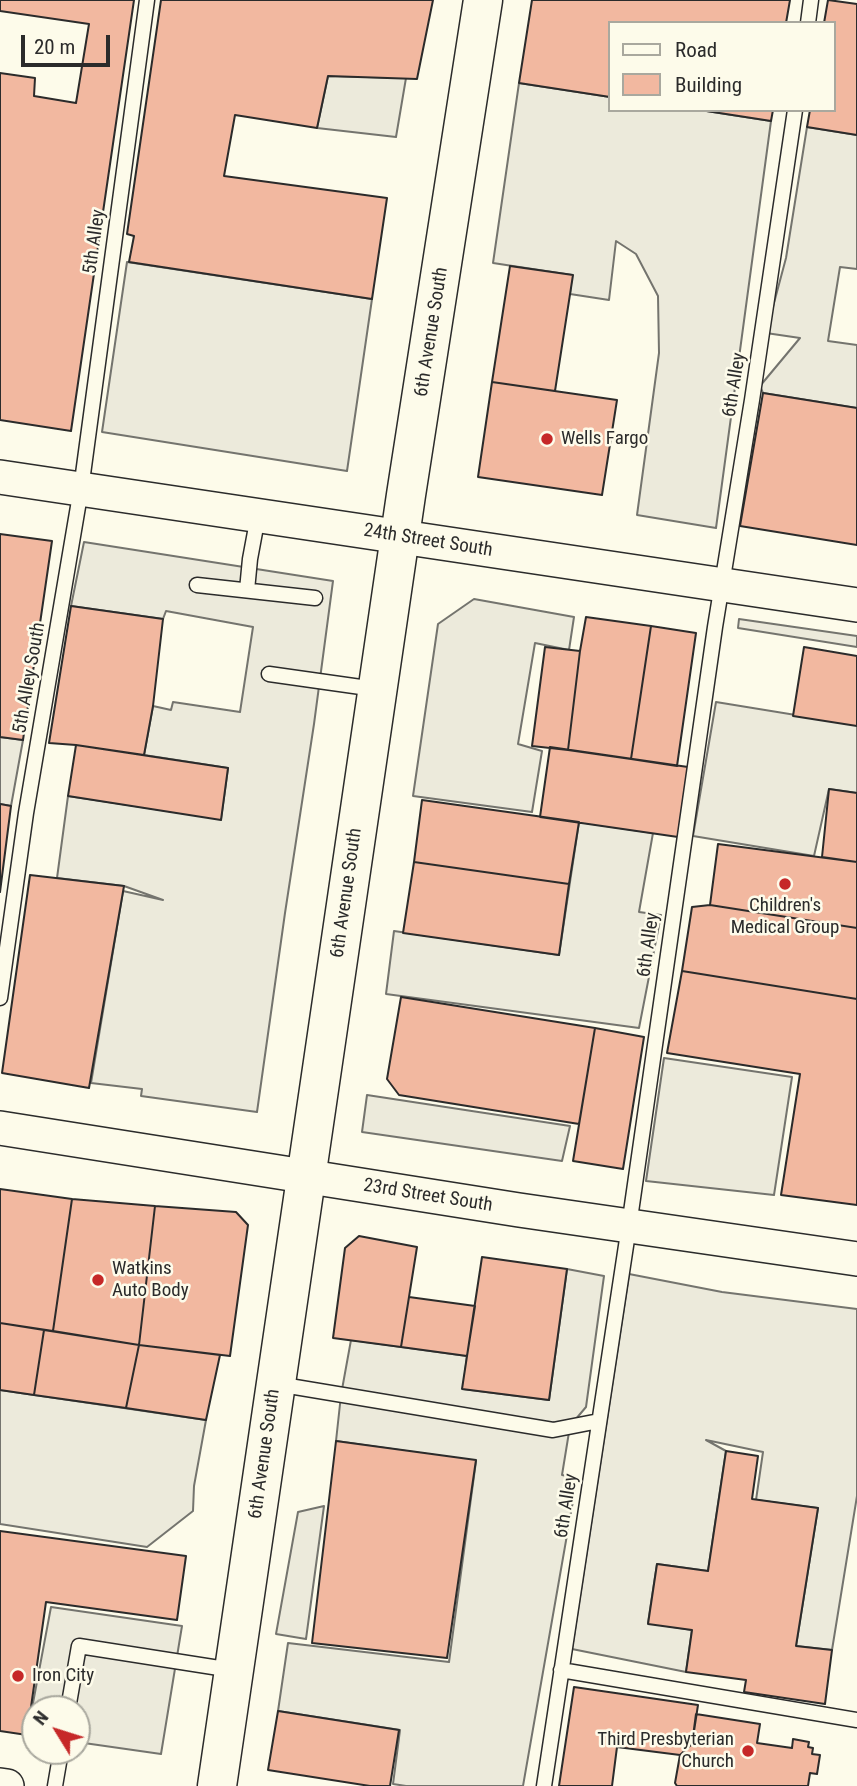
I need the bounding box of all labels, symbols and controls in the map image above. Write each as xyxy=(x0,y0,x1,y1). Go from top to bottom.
scale bar xyxy=(24,21,114,65)
legend xyxy=(608,21,836,112)
text: 20 m xyxy=(34,35,75,59)
text: Road xyxy=(675,38,717,62)
text: Building xyxy=(675,73,742,97)
street label: 5th Alley xyxy=(79,208,111,276)
street label: 6th Avenue South xyxy=(410,266,454,398)
street label: 6th Alley xyxy=(719,351,751,419)
place label: Wells Fargo xyxy=(561,428,648,450)
marker: Wells Fargo xyxy=(539,431,555,447)
street label: 24th Street South xyxy=(362,520,494,562)
street label: 5th Alley South xyxy=(9,621,51,735)
street label: 6th Avenue South xyxy=(327,827,367,959)
marker: Children's Medical Group xyxy=(777,876,793,892)
place label: Children's Medical Group xyxy=(731,895,839,939)
street label: 6th Alley xyxy=(633,911,665,979)
street label: 23rd Street South xyxy=(362,1175,494,1217)
place label: Watkins Auto Body xyxy=(112,1258,189,1302)
marker: Watkins Auto Body xyxy=(90,1272,106,1288)
street label: 6th Avenue South xyxy=(245,1388,285,1520)
street label: 6th Alley xyxy=(551,1472,583,1540)
place label: Iron City xyxy=(32,1665,94,1687)
marker: Iron City xyxy=(10,1668,26,1684)
north arrow xyxy=(21,1695,91,1765)
text: N xyxy=(28,1706,53,1730)
place label: Third Presbyterian Church xyxy=(597,1729,734,1773)
marker: Third Presbyterian Church xyxy=(740,1743,756,1759)

